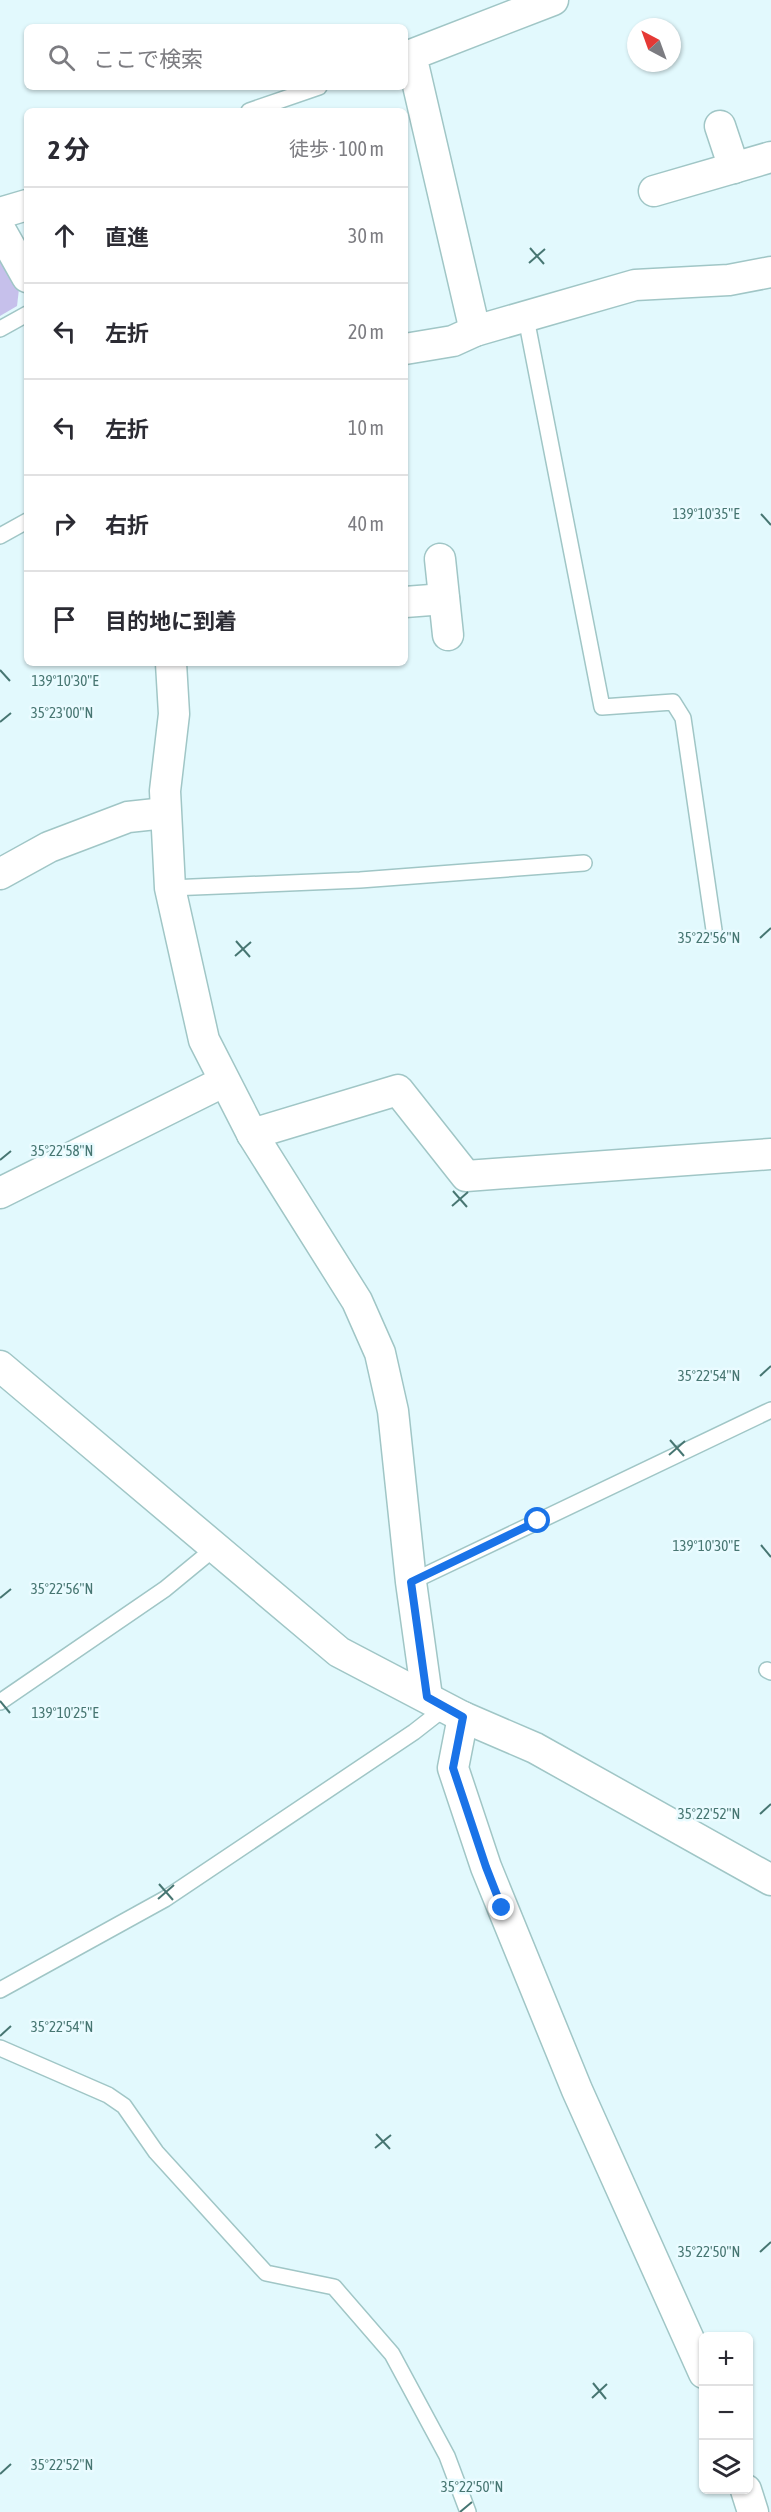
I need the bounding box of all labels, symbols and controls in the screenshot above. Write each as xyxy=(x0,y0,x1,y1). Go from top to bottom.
north arrow xyxy=(627,18,681,72)
search box xyxy=(24,24,408,90)
icon: search xyxy=(45,41,78,74)
text: ここで検索 xyxy=(93,46,203,72)
text: 2 分 xyxy=(48,135,90,165)
text: 徒歩 · 100 m xyxy=(289,137,384,160)
icon: ahead xyxy=(48,219,81,252)
text: 直進 xyxy=(105,224,149,250)
text: 30 m xyxy=(348,224,384,247)
icon: left xyxy=(48,315,81,348)
text: 左折 xyxy=(105,320,149,346)
text: 20 m xyxy=(348,320,384,343)
icon: left xyxy=(48,411,81,444)
text: 左折 xyxy=(105,416,149,442)
text: 10 m xyxy=(348,416,384,439)
text: 139°10'35"E xyxy=(672,505,740,522)
icon: right xyxy=(48,507,81,540)
text: 右折 xyxy=(105,512,149,538)
text: 40 m xyxy=(348,512,384,535)
icon: arrive xyxy=(48,603,81,636)
text: 目的地に到着 xyxy=(105,608,237,634)
text: 139°10'30"E xyxy=(31,672,99,689)
text: 35°23'00"N xyxy=(31,704,93,721)
text: 35°22'56"N xyxy=(678,929,740,946)
text: 35°22'58"N xyxy=(31,1142,93,1159)
text: 35°22'54"N xyxy=(678,1367,740,1384)
route start xyxy=(524,1507,550,1533)
text: 139°10'30"E xyxy=(672,1537,740,1554)
text: 35°22'56"N xyxy=(31,1580,93,1597)
text: 139°10'25"E xyxy=(31,1704,99,1721)
text: 35°22'52"N xyxy=(678,1805,740,1822)
route end xyxy=(488,1894,514,1920)
text: 35°22'54"N xyxy=(31,2018,93,2035)
text: 35°22'50"N xyxy=(678,2243,740,2260)
map controls xyxy=(699,2332,753,2494)
button: + xyxy=(699,2332,753,2386)
button: − xyxy=(699,2386,753,2440)
button: layers xyxy=(699,2440,753,2494)
text: 35°22'52"N xyxy=(31,2456,93,2473)
text: 35°22'50"N xyxy=(441,2478,503,2495)

